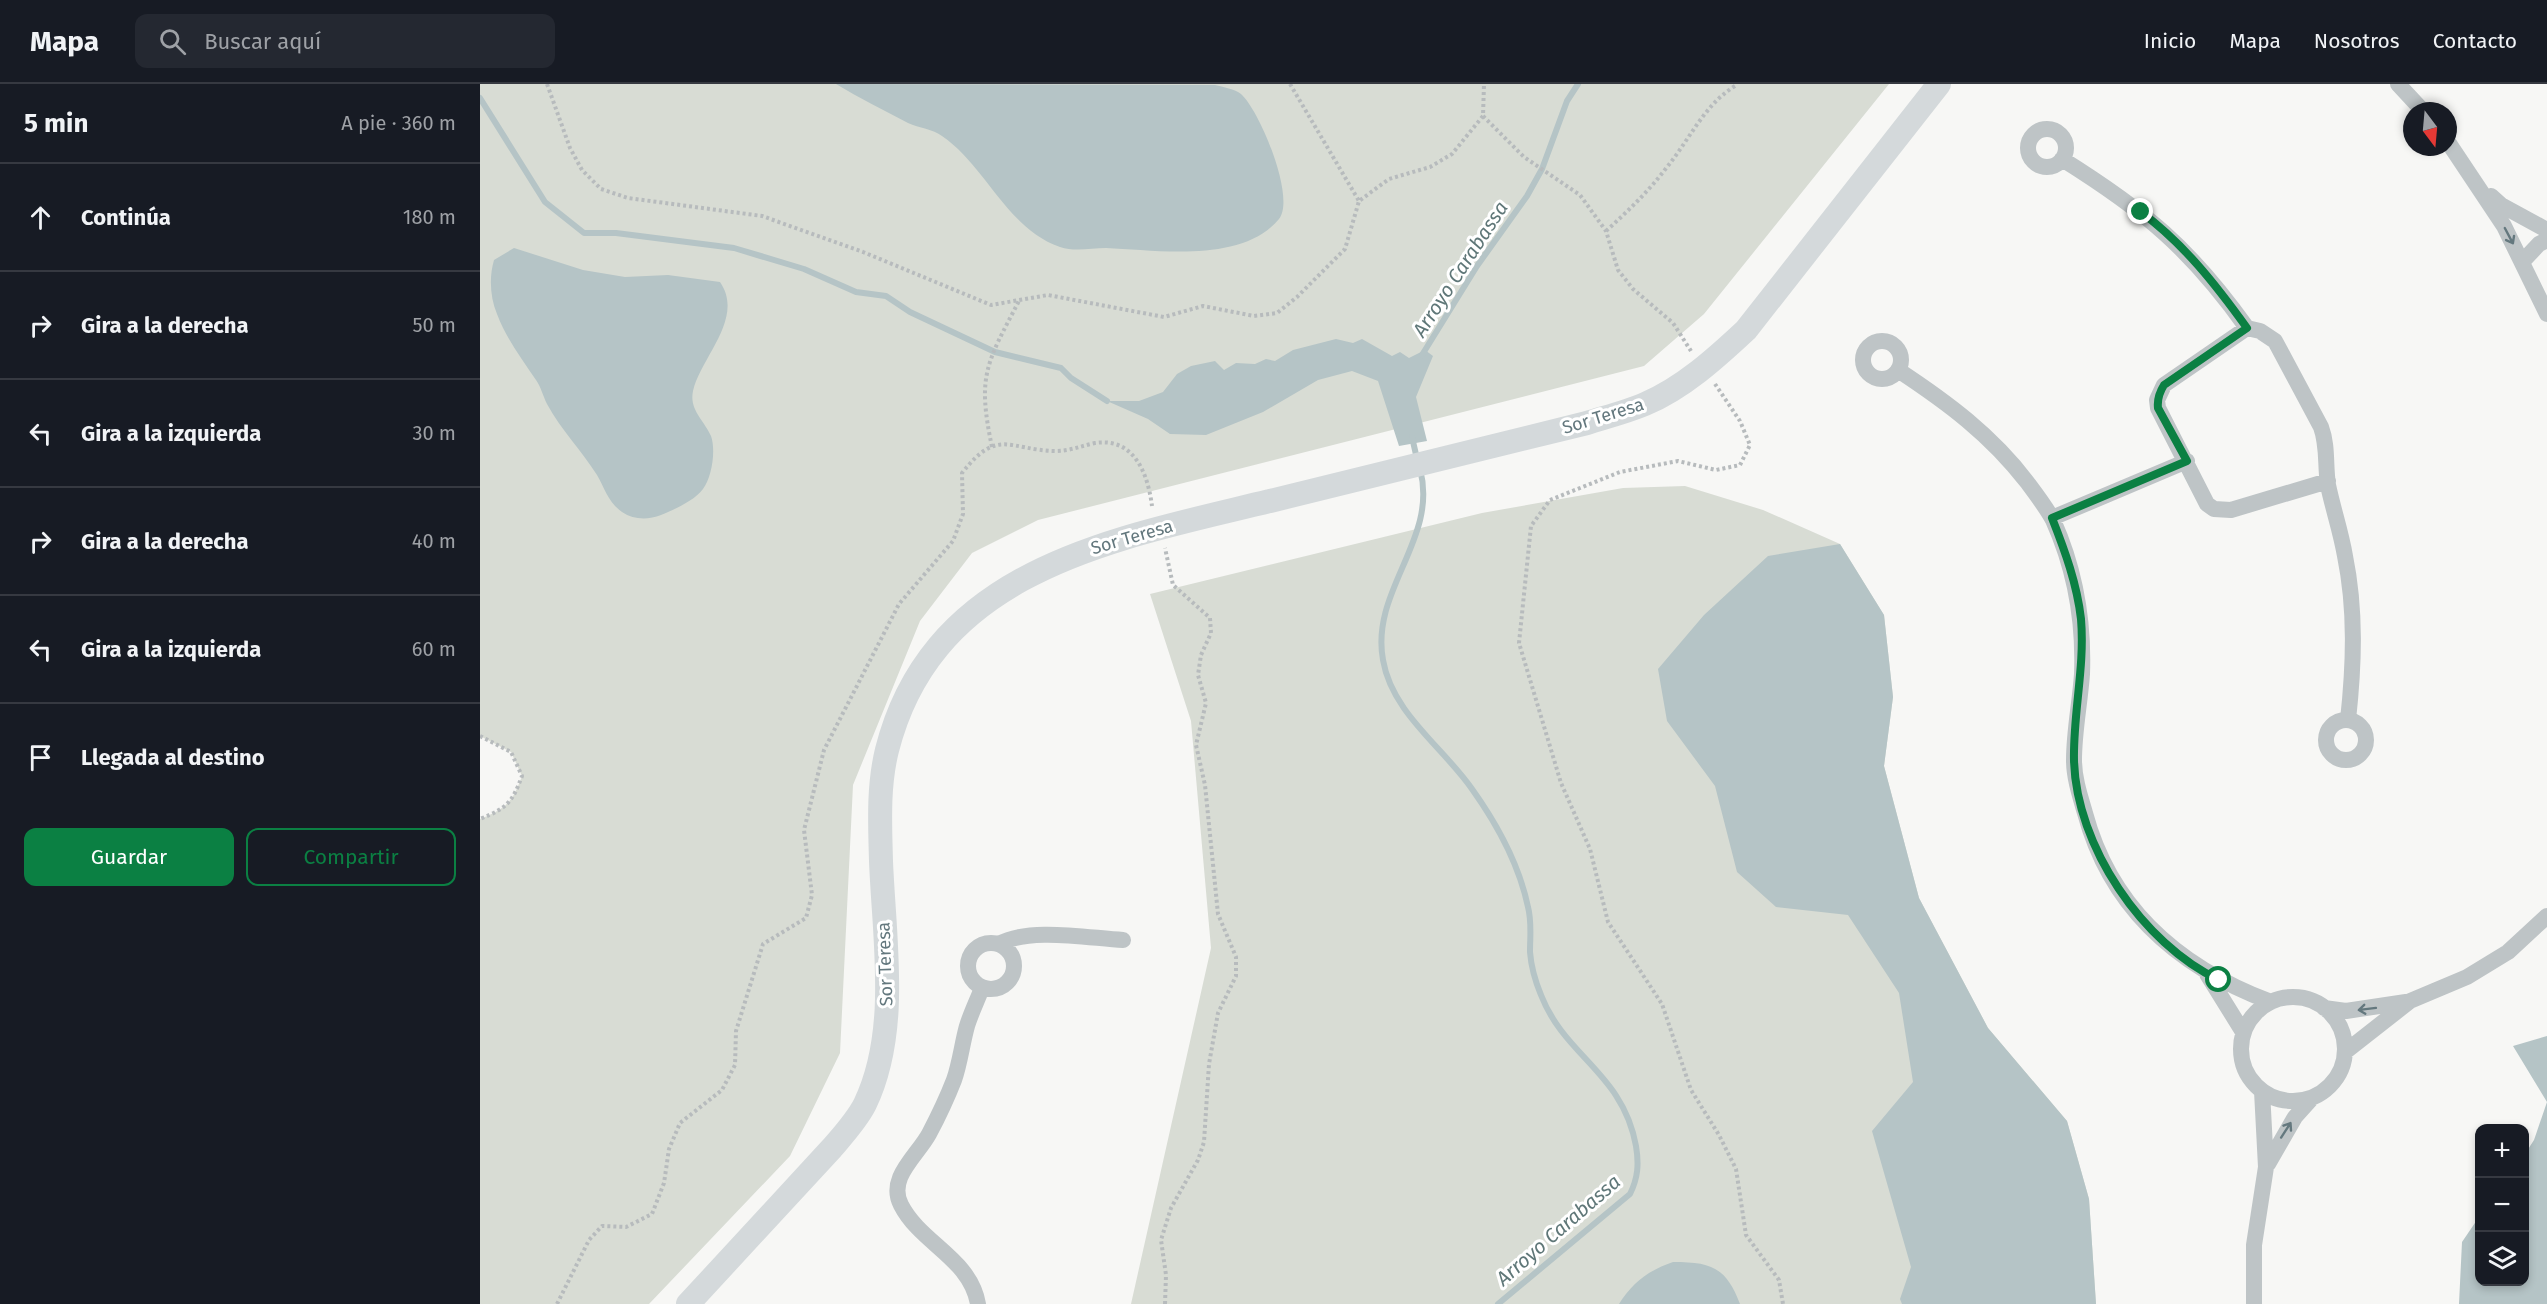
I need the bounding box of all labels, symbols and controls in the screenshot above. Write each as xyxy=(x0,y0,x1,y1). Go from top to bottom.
search box xyxy=(135,14,555,68)
text: Mapa xyxy=(30,25,99,58)
icon: search xyxy=(156,25,189,58)
text: Buscar aquí xyxy=(204,28,321,55)
text: Inicio xyxy=(2144,28,2196,54)
text: Mapa xyxy=(2229,28,2281,54)
text: Nosotros xyxy=(2314,28,2400,54)
text: Contacto xyxy=(2433,28,2517,54)
north arrow xyxy=(2403,102,2457,156)
text: 5 min xyxy=(24,108,88,139)
text: A pie · 360 m xyxy=(341,111,456,135)
water label: Arroyo Carabassa xyxy=(1407,197,1513,342)
route end xyxy=(2127,198,2153,224)
icon: ahead xyxy=(24,201,57,234)
text: Continúa xyxy=(81,204,171,231)
text: 180 m xyxy=(403,205,456,229)
one-way arrow xyxy=(2503,227,2515,244)
icon: right xyxy=(24,309,57,342)
text: Gira a la derecha xyxy=(81,312,249,339)
text: 50 m xyxy=(412,313,456,337)
street label: Sor Teresa xyxy=(1559,393,1647,439)
icon: left xyxy=(24,417,57,450)
text: Gira a la izquierda xyxy=(81,420,261,447)
text: 30 m xyxy=(412,421,456,445)
street label: Sor Teresa xyxy=(1088,515,1176,559)
icon: right xyxy=(24,525,57,558)
text: Gira a la derecha xyxy=(81,528,249,555)
text: 40 m xyxy=(412,529,456,553)
icon: left xyxy=(24,633,57,666)
text: Gira a la izquierda xyxy=(81,636,261,663)
text: 60 m xyxy=(412,637,456,661)
icon: arrive xyxy=(24,741,57,774)
text: Llegada al destino xyxy=(81,744,265,771)
button: Guardar xyxy=(24,828,234,886)
button: Compartir xyxy=(246,828,456,886)
street label: Sor Teresa xyxy=(873,921,897,1007)
route start xyxy=(2205,966,2231,992)
one-way arrow xyxy=(2358,1003,2378,1014)
one-way arrow xyxy=(2280,1122,2292,1139)
map controls xyxy=(2475,1124,2529,1286)
button: + xyxy=(2475,1124,2529,1178)
water label: Arroyo Carabassa xyxy=(1490,1169,1625,1291)
button: − xyxy=(2475,1178,2529,1232)
button: layers xyxy=(2475,1232,2529,1286)

